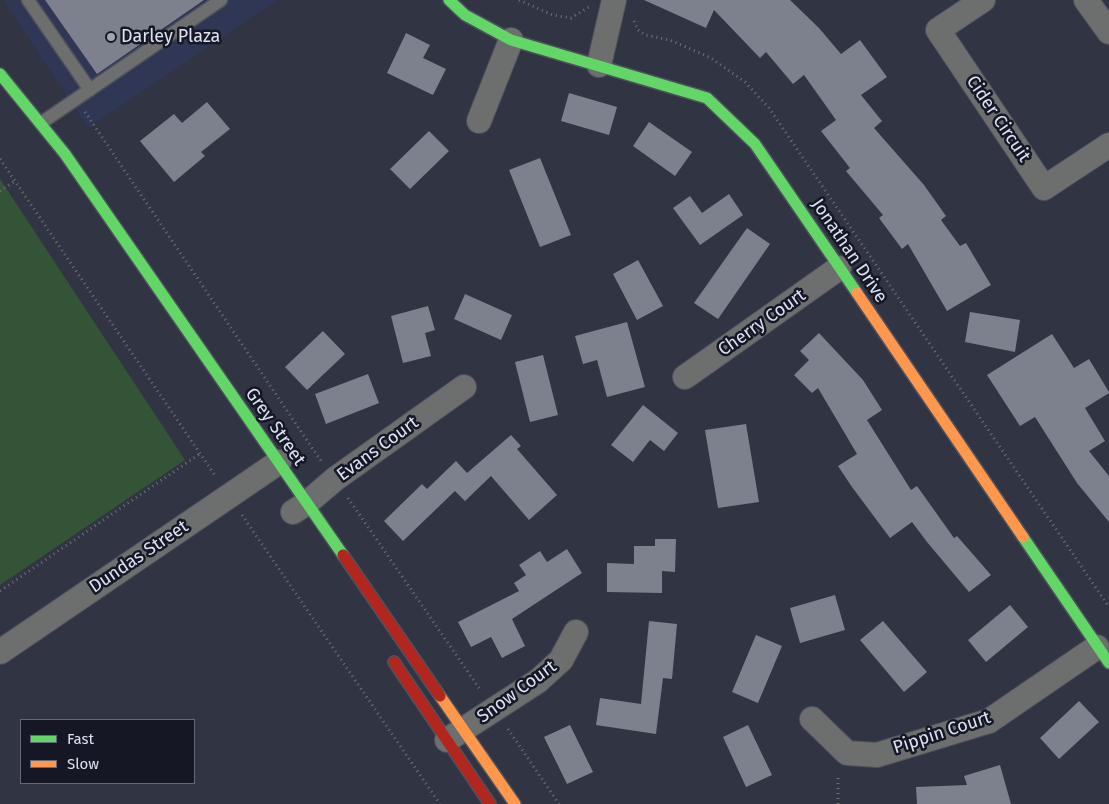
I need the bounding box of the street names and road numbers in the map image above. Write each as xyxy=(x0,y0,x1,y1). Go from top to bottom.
street label: Cider Circuit xyxy=(961,72,1035,166)
street label: Jonathan Drive xyxy=(806,195,892,307)
street label: Cherry Court xyxy=(714,285,810,361)
street label: Grey Street xyxy=(240,384,310,470)
street label: Evans Court xyxy=(333,412,423,486)
street label: Dundas Street xyxy=(85,516,193,598)
street label: Snow Court xyxy=(473,656,561,728)
street label: Pippin Court xyxy=(890,707,994,759)

